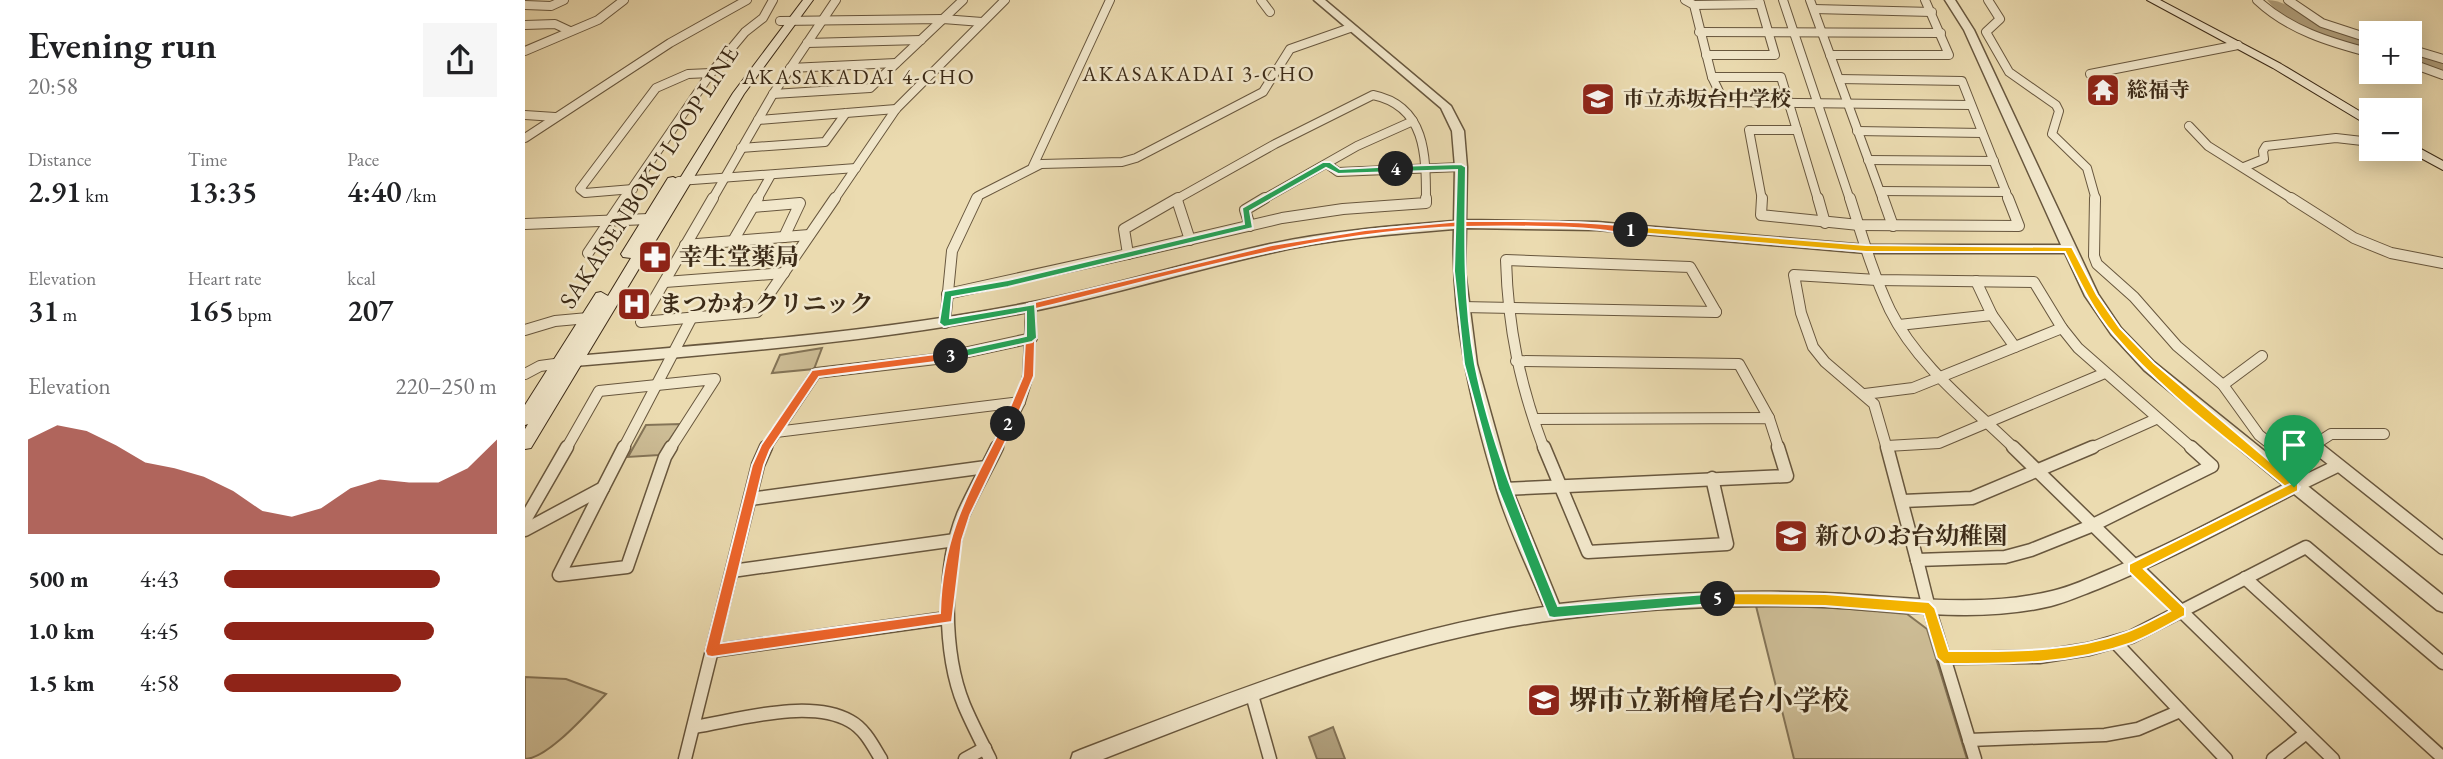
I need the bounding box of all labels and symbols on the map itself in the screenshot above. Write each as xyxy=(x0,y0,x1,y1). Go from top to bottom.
street label: SAKAISENBOKU LOOP LINE xyxy=(552,39,745,314)
district label: AKASAKADAI 3-CHO xyxy=(1081,60,1316,87)
district label: AKASAKADAI 4-CHO xyxy=(741,63,976,90)
temple icon: 総福寺 xyxy=(2084,71,2122,109)
place label: 総福寺 xyxy=(2127,76,2190,103)
school or university icon: 市立赤坂台中学校 xyxy=(1579,80,1617,118)
place label: 市立赤坂台中学校 xyxy=(1623,85,1791,112)
pin: 4 xyxy=(1379,152,1413,186)
pin: 1 xyxy=(1613,212,1649,247)
pharmacy icon: 幸生堂薬局 xyxy=(636,238,674,276)
place label: 幸生堂薬局 xyxy=(679,241,799,272)
hospital icon: まつかわクリニック xyxy=(615,285,653,323)
place label: まつかわクリニック xyxy=(659,288,874,319)
pin: 3 xyxy=(933,338,969,374)
pin: 2 xyxy=(991,406,1025,442)
pin xyxy=(2264,415,2324,487)
school or university icon: 新ひのお台幼稚園 xyxy=(1772,517,1810,555)
place label: 新ひのお台幼稚園 xyxy=(1815,520,2007,551)
pin: 5 xyxy=(1701,582,1735,616)
school or university icon: 堺市立新檜尾台小学校 xyxy=(1525,681,1563,719)
place label: 堺市立新檜尾台小学校 xyxy=(1569,682,1849,718)

